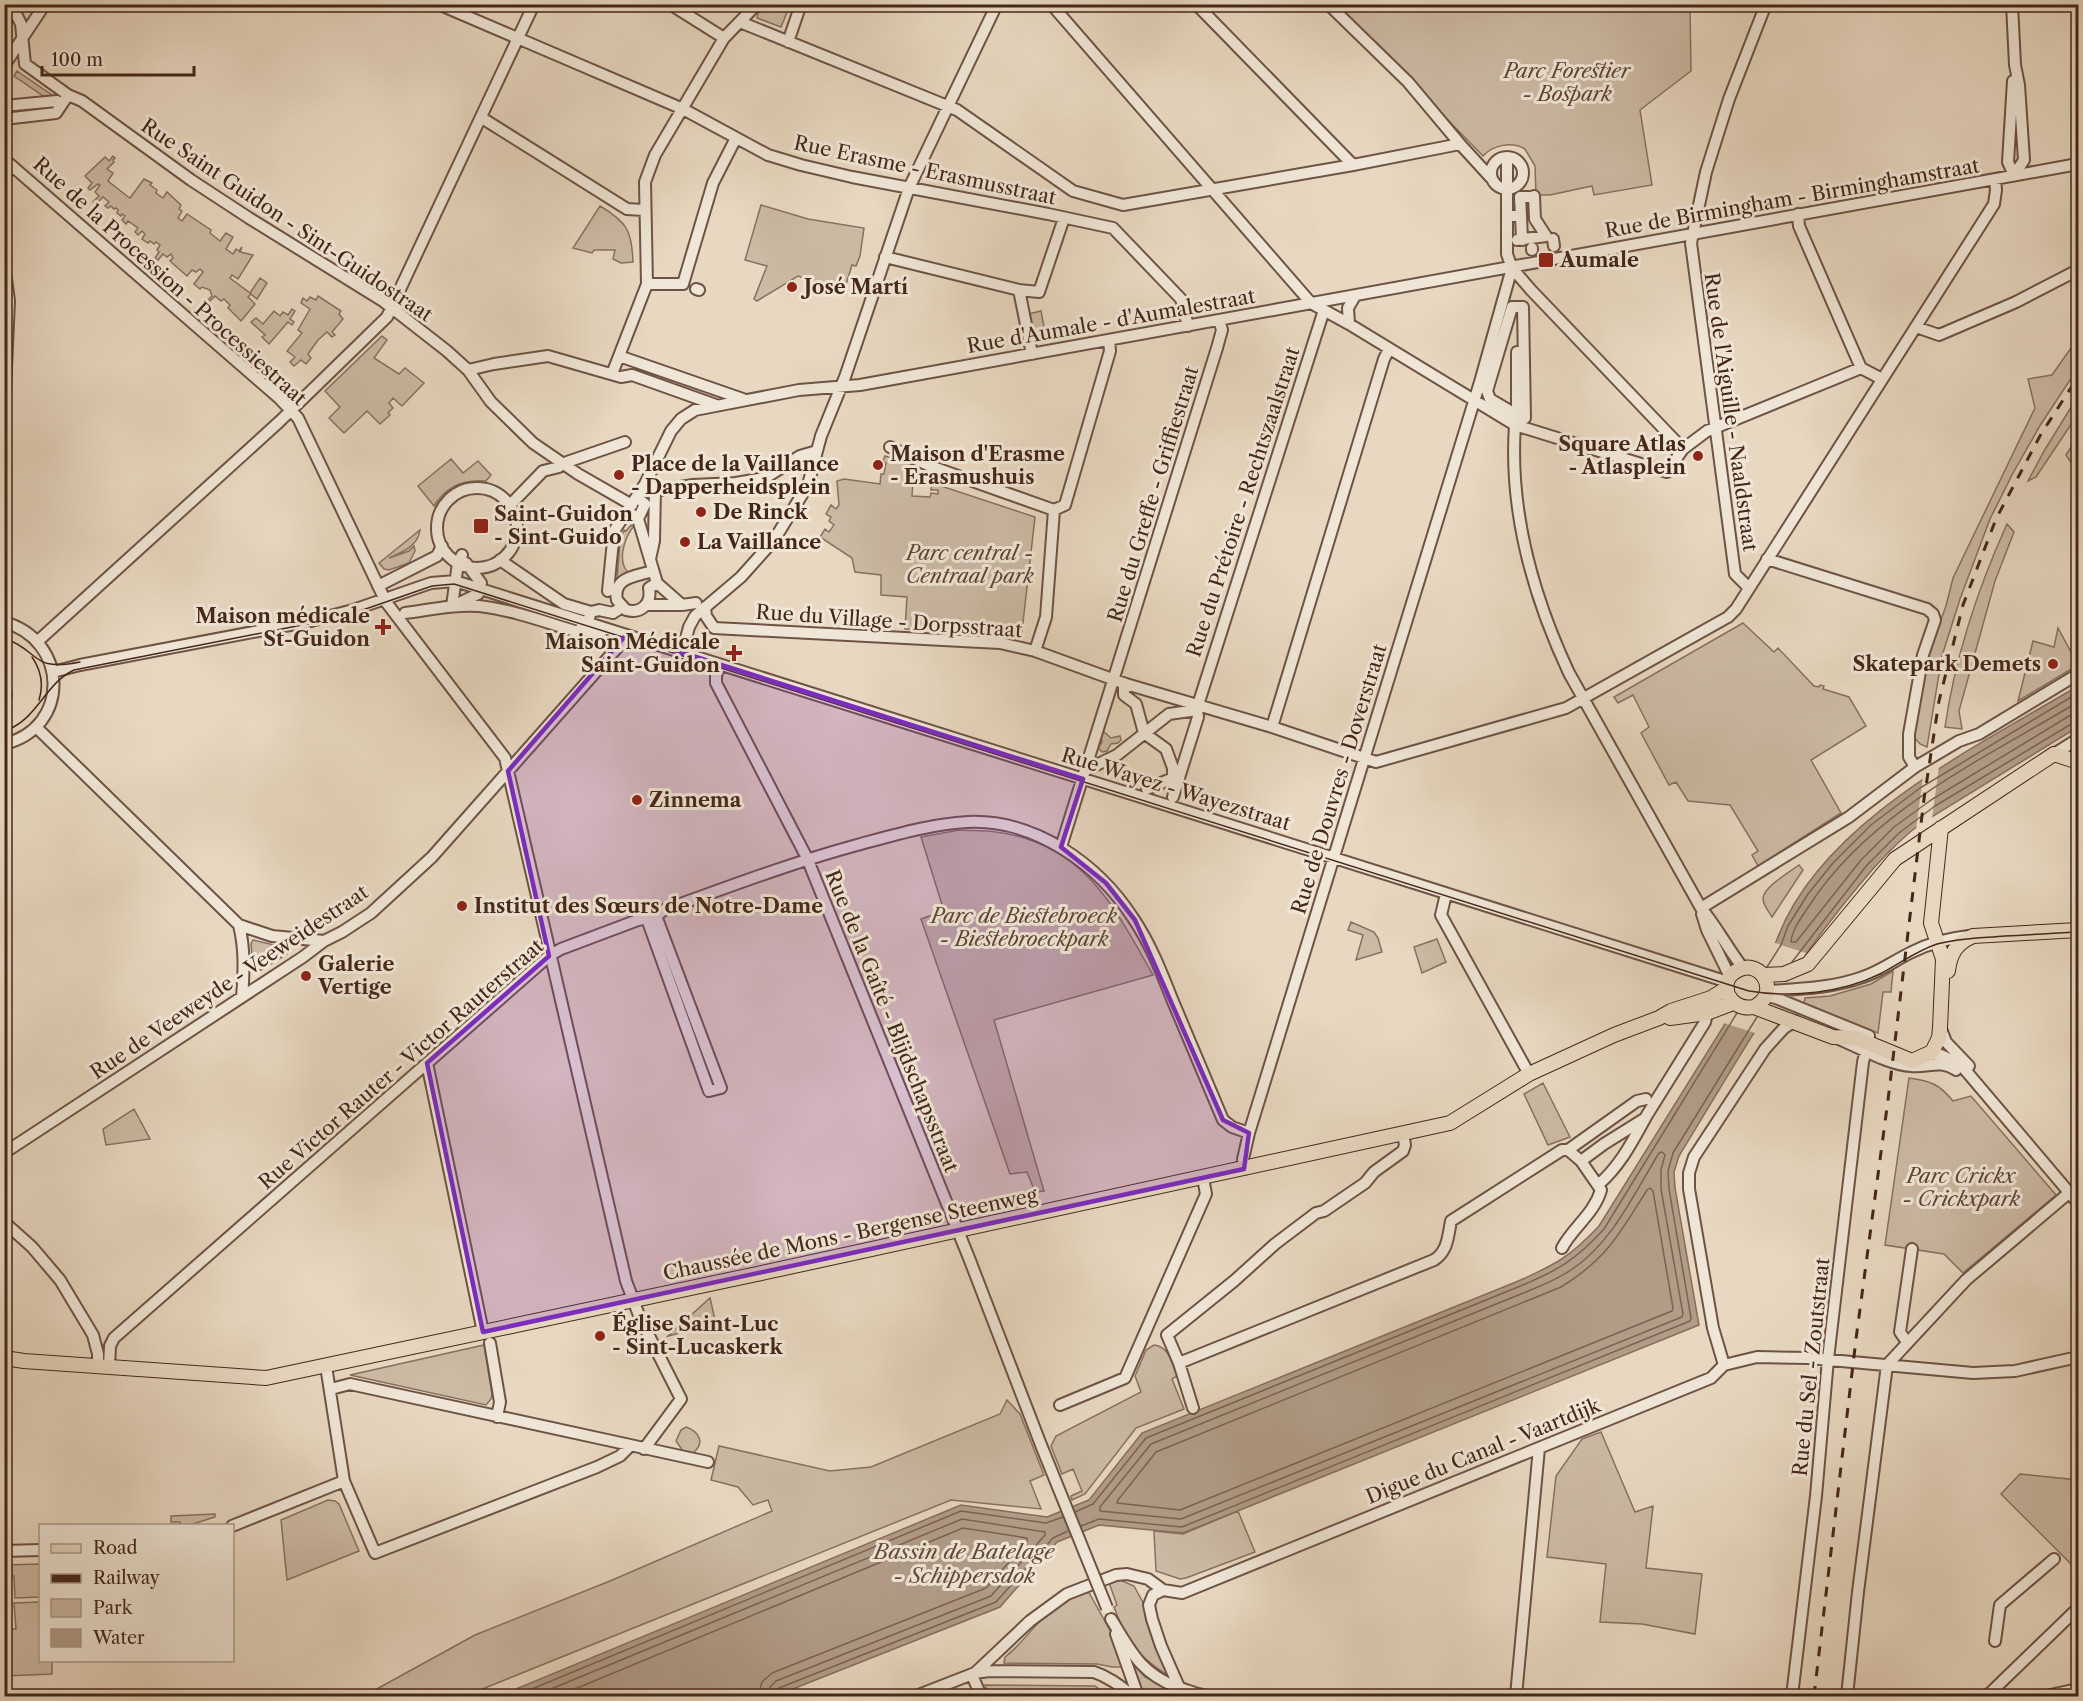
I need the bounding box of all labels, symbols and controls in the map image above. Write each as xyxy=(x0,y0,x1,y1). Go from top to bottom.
scale bar xyxy=(42,39,194,77)
text: 100 m xyxy=(51,49,103,71)
park label: Parc Forestier - Bospark xyxy=(1502,59,1632,106)
street label: Rue Saint Guidon - Sint-Guidostraat xyxy=(137,113,437,327)
street label: Rue Erasme - Erasmusstraat xyxy=(792,130,1058,210)
street label: Rue de la Procession - Processiestraat xyxy=(28,152,312,410)
street label: Rue de Birmingham - Birminghamstraat xyxy=(1603,153,1981,243)
place label: Aumale xyxy=(1559,248,1639,272)
marker: Aumale xyxy=(1537,251,1555,269)
street label: Rue de l'Aiguille - Naaldstraat xyxy=(1700,271,1762,553)
place label: José Martí xyxy=(800,275,908,299)
marker: José Martí xyxy=(785,280,799,294)
street label: Rue d'Aumale - d'Aumalestraat xyxy=(965,284,1257,358)
street label: Rue du Prétoire - Rechtszaalstraat xyxy=(1181,344,1305,660)
street label: Rue du Greffe - Griffiestraat xyxy=(1103,363,1203,625)
place label: Square Atlas - Atlasplein xyxy=(1558,432,1686,479)
place label: Maison d'Erasme - Erasmushuis xyxy=(890,442,1065,489)
marker: Square Atlas - Atlasplein xyxy=(1691,449,1705,463)
place label: Place de la Vaillance - Dapperheidsplein xyxy=(631,452,839,499)
marker: Maison d'Erasme - Erasmushuis xyxy=(871,458,885,472)
marker: Place de la Vaillance - Dapperheidsplein xyxy=(612,468,626,482)
place label: De Rinck xyxy=(713,500,809,524)
place label: Saint-Guidon - Sint-Guido xyxy=(494,502,633,549)
marker: De Rinck xyxy=(694,505,708,519)
marker: Saint-Guidon - Sint-Guido xyxy=(472,517,490,535)
place label: La Vaillance xyxy=(697,530,821,554)
marker: La Vaillance xyxy=(678,535,692,549)
park label: Parc central - Centraal park xyxy=(904,541,1035,588)
street label: Rue du Village - Dorpsstraat xyxy=(755,600,1023,642)
place label: Maison médicale St-Guidon xyxy=(196,604,370,651)
marker: Maison médicale St-Guidon xyxy=(374,618,392,636)
place label: Maison Médicale Saint-Guidon xyxy=(545,630,720,677)
street label: Rue de Douvres - Doverstraat xyxy=(1286,641,1392,917)
marker: Maison Médicale Saint-Guidon xyxy=(725,644,743,662)
place label: Skatepark Demets xyxy=(1853,652,2041,676)
marker: Skatepark Demets xyxy=(2046,657,2060,671)
street label: Rue Wayez - Wayezstraat xyxy=(1058,743,1294,835)
place label: Zinnema xyxy=(649,788,742,812)
marker: Zinnema xyxy=(630,793,644,807)
street label: Rue de la Gaîté - Blijdschapsstraat xyxy=(820,866,964,1176)
street label: Rue de Veeweyde - Veeweidestraat xyxy=(86,880,372,1084)
place label: Institut des Sœurs de Notre-Dame xyxy=(474,894,823,918)
marker: Institut des Sœurs de Notre-Dame xyxy=(455,899,469,913)
park label: Parc de Biestebroeck - Biestebroeckpark xyxy=(929,904,1118,951)
street label: Rue Victor Rauter - Victor Rauterstraat xyxy=(254,934,548,1194)
place label: Galerie Vertige xyxy=(317,952,394,999)
marker: Galerie Vertige xyxy=(299,969,313,983)
park label: Parc Crickx - Crickxpark xyxy=(1902,1164,2021,1211)
street label: Chaussée de Mons - Bergense Steenweg xyxy=(661,1182,1040,1285)
street label: Rue du Sel - Zoutstraat xyxy=(1788,1257,1834,1477)
place label: Église Saint-Luc - Sint-Lucaskerk xyxy=(612,1311,783,1359)
marker: Église Saint-Luc - Sint-Lucaskerk xyxy=(593,1329,607,1343)
street label: Digue du Canal - Vaartdijk xyxy=(1362,1392,1605,1509)
legend xyxy=(39,1524,234,1662)
text: Road xyxy=(93,1537,138,1559)
water label: Bassin de Batelage - Schippersdok xyxy=(872,1539,1055,1588)
text: Railway xyxy=(93,1567,161,1589)
text: Park xyxy=(93,1597,134,1619)
text: Water xyxy=(92,1627,145,1649)

